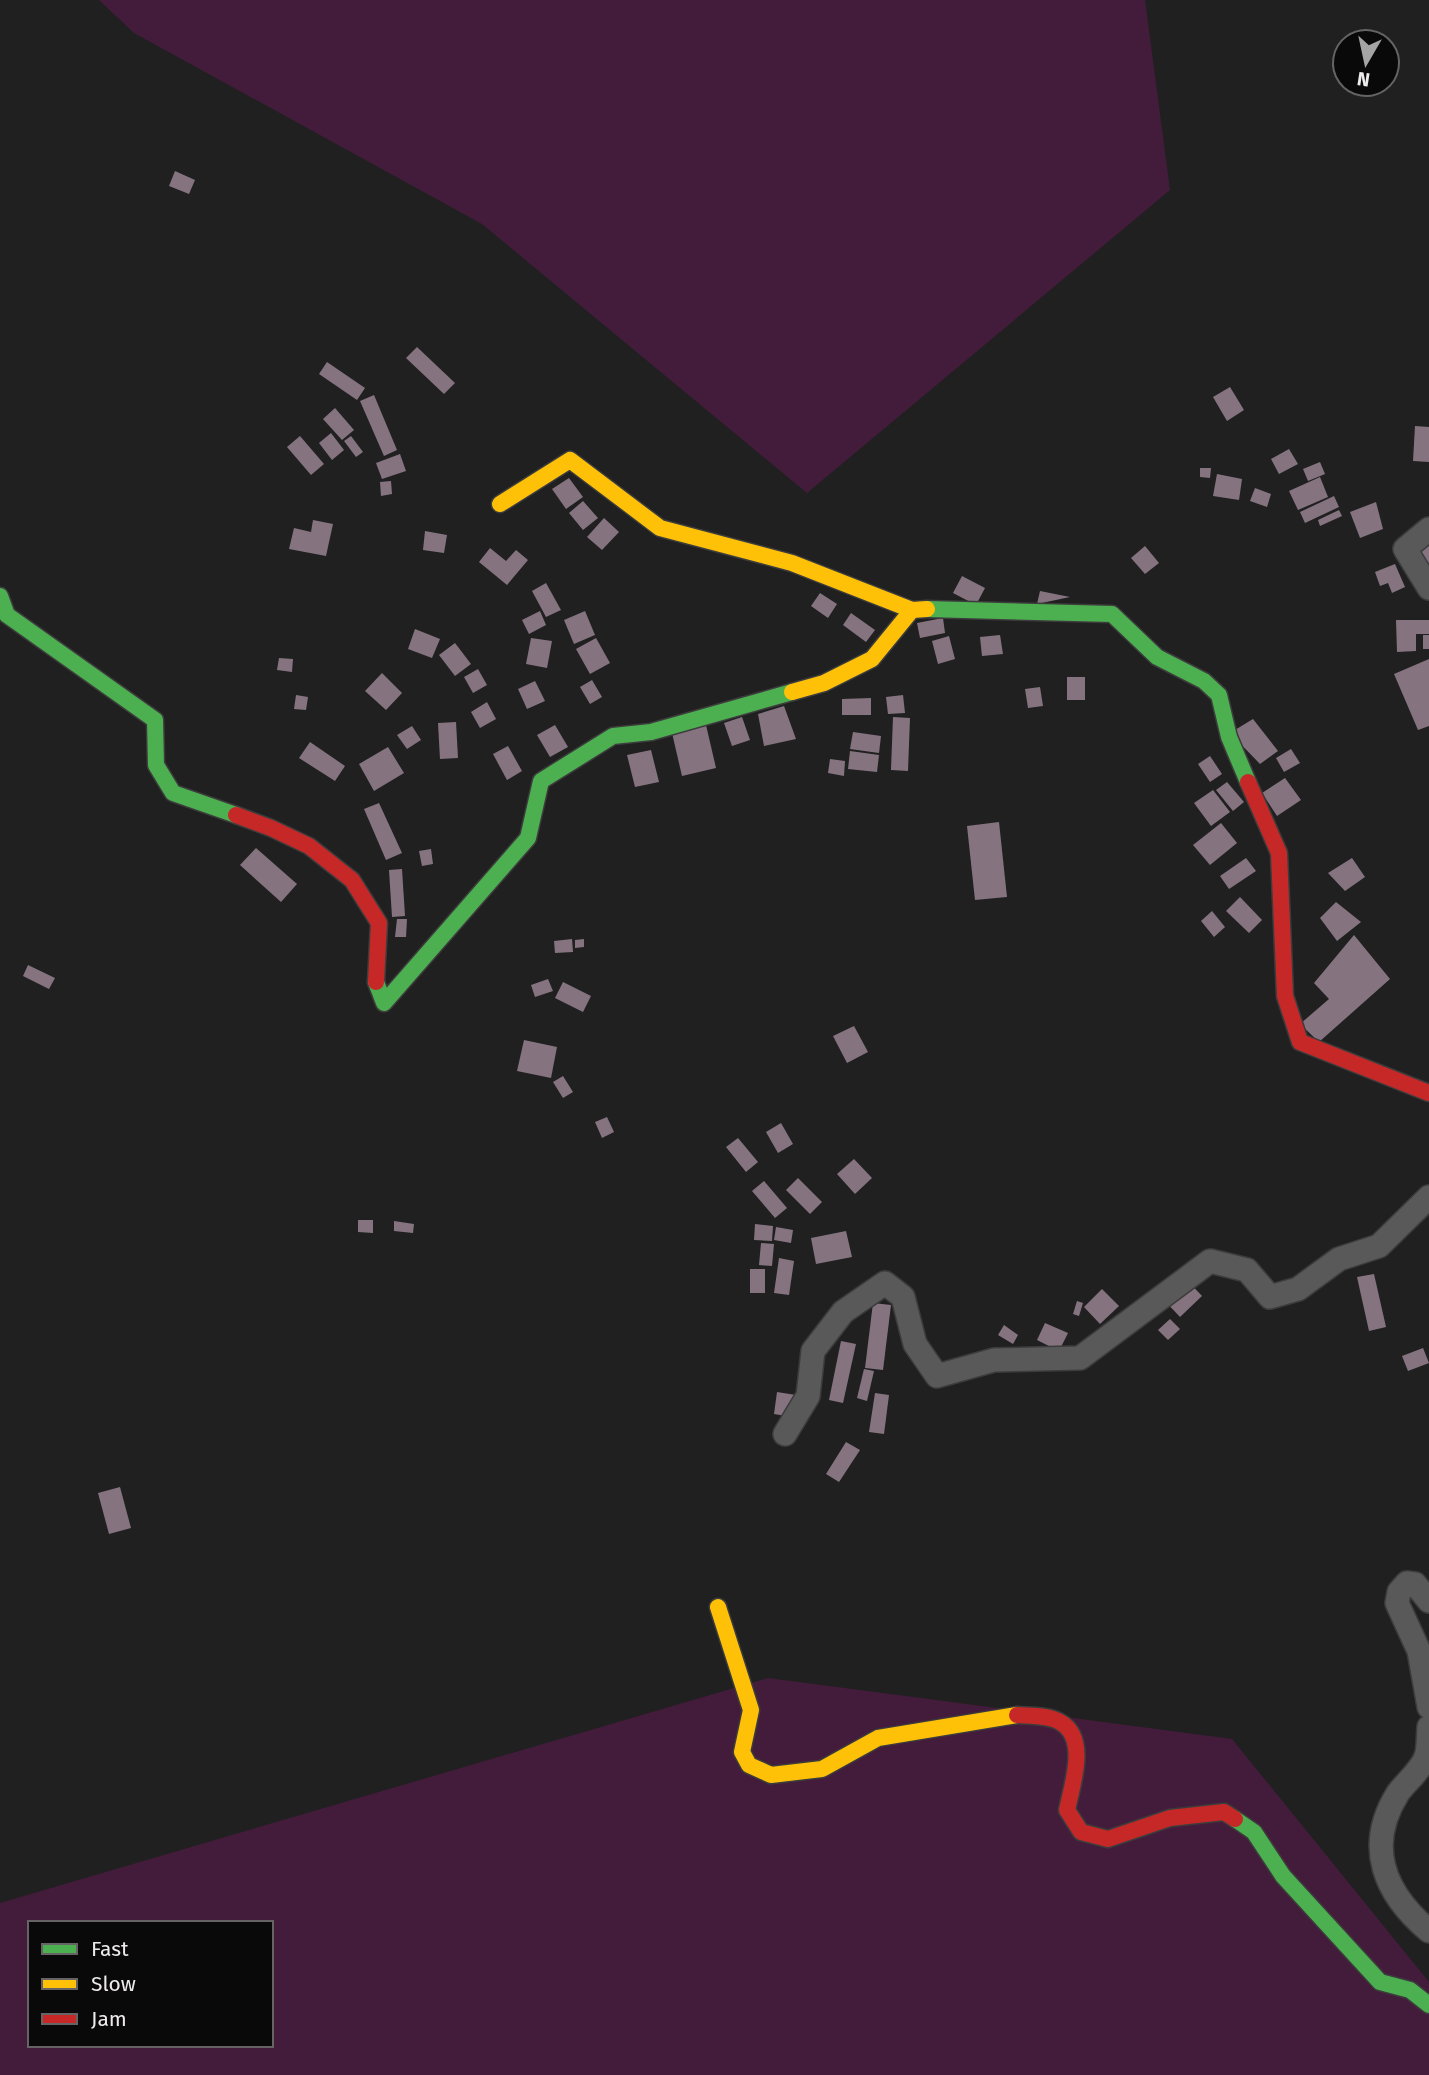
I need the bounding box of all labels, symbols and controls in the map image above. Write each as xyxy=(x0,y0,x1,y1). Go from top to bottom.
north arrow xyxy=(1331,28,1401,98)
text: N xyxy=(1355,67,1371,92)
legend xyxy=(28,1921,273,2047)
text: Fast xyxy=(91,1936,129,1962)
text: Slow xyxy=(91,1971,136,1997)
text: Jam xyxy=(91,2006,127,2032)

